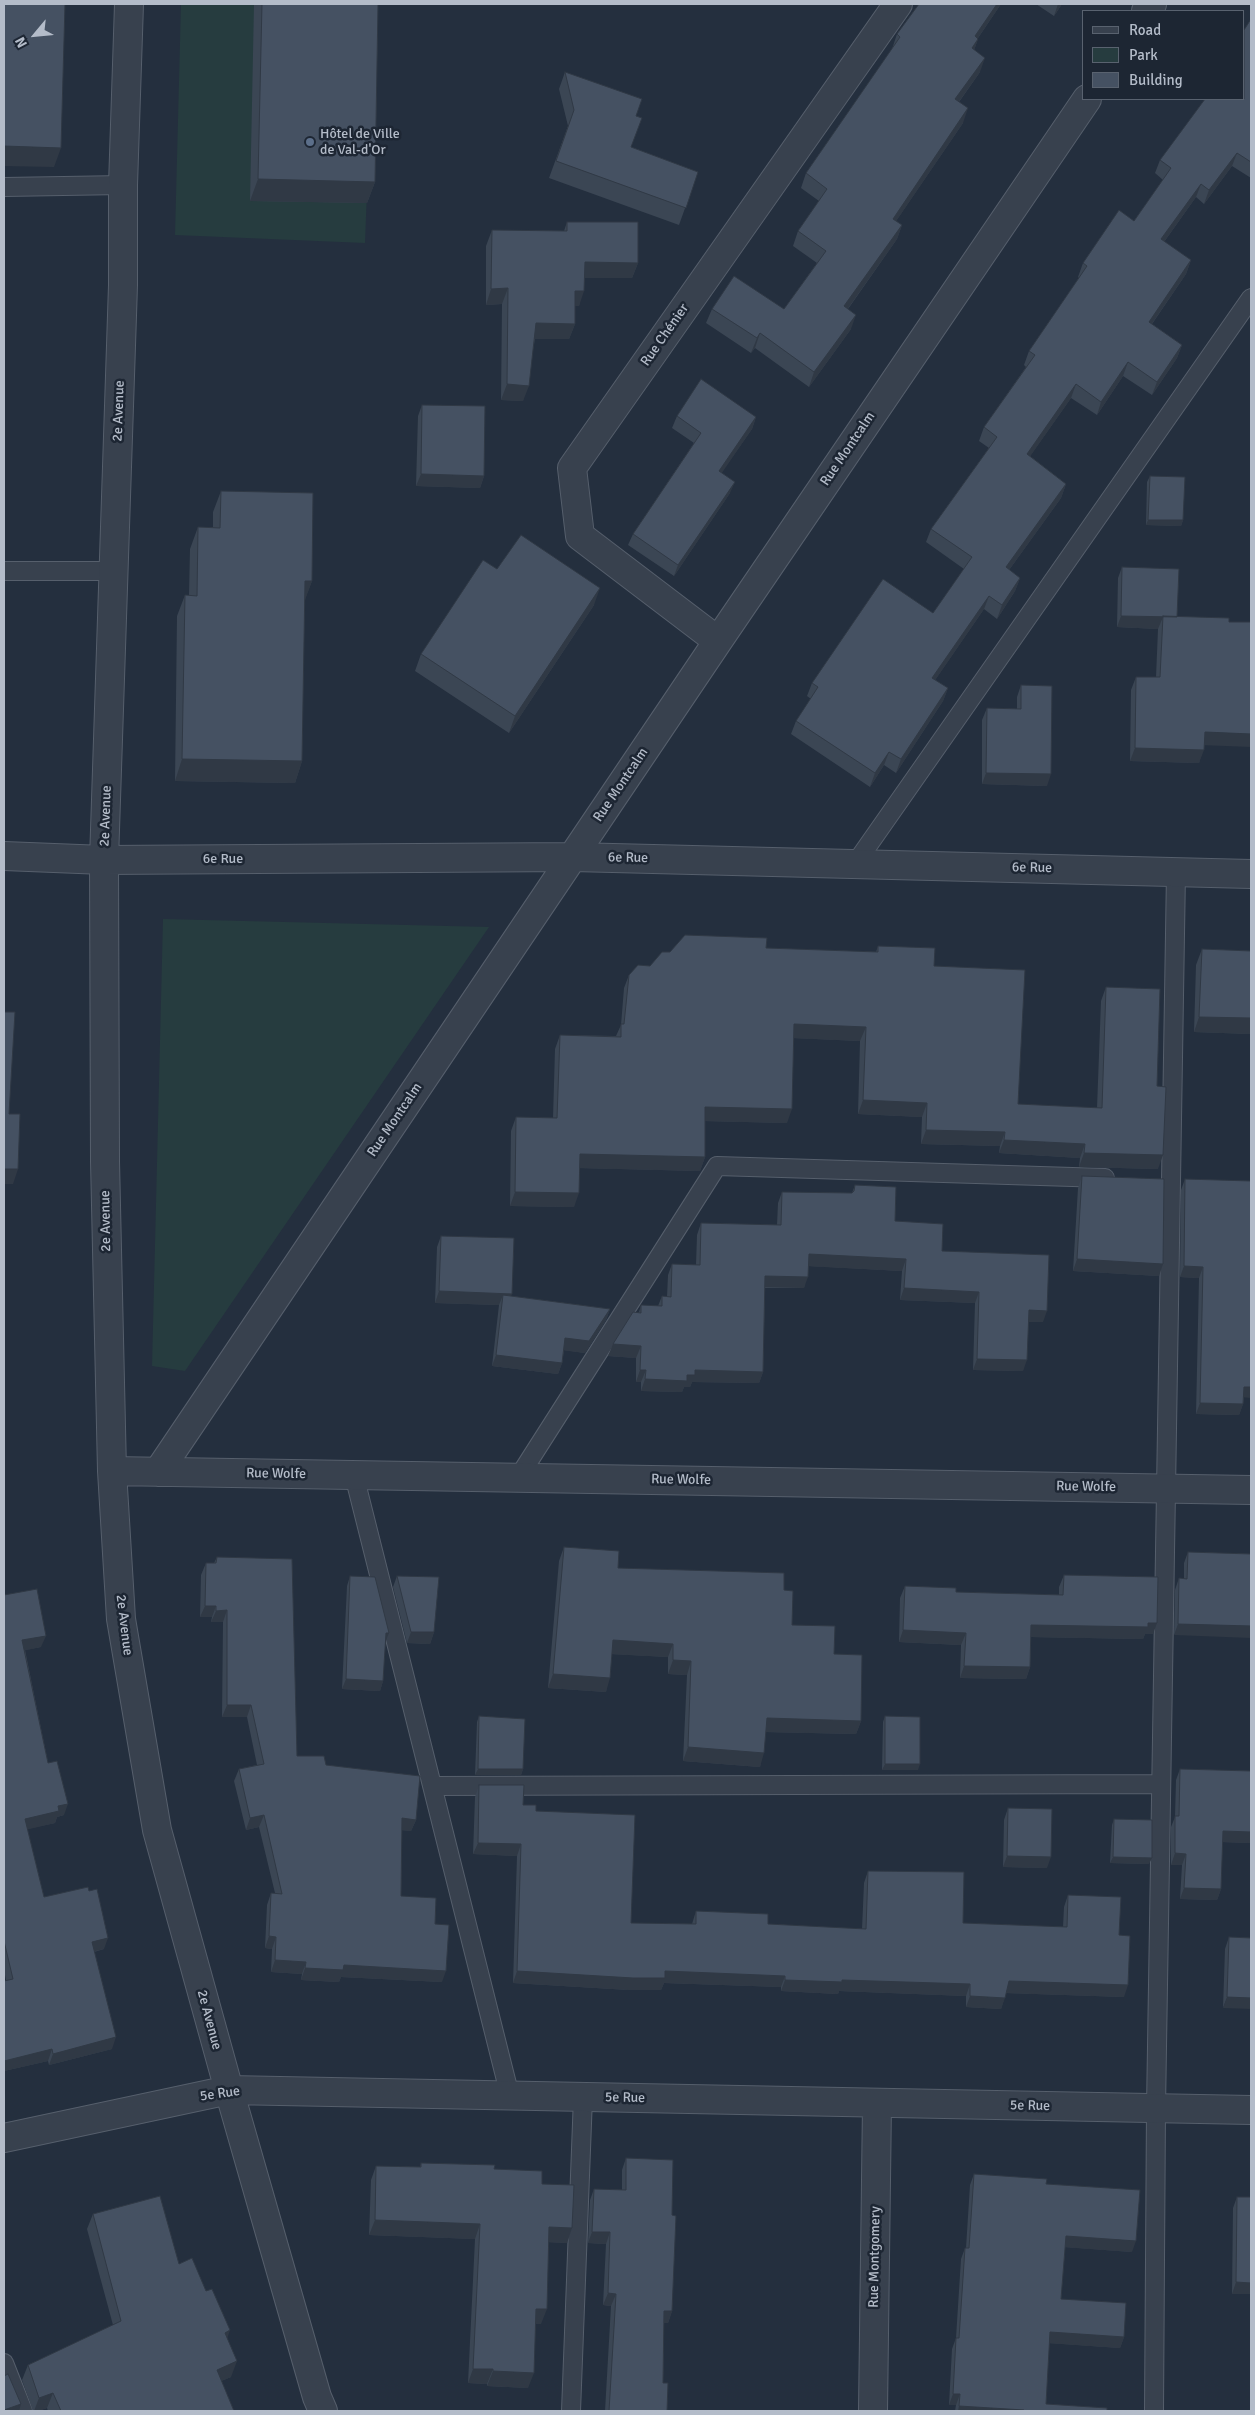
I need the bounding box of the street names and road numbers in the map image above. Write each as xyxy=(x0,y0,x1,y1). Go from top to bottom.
street label: Rue Chénier xyxy=(637,300,693,370)
street label: 2e Avenue xyxy=(110,380,128,442)
street label: Rue Montcalm xyxy=(817,409,879,489)
street label: Rue Montcalm xyxy=(590,745,652,825)
street label: 2e Avenue xyxy=(97,785,115,847)
street label: 6e Rue xyxy=(608,849,648,867)
street label: 6e Rue xyxy=(203,851,243,867)
street label: 6e Rue xyxy=(1012,859,1052,877)
street label: Rue Montcalm xyxy=(364,1080,426,1160)
street label: 2e Avenue xyxy=(97,1190,115,1252)
street label: Rue Wolfe xyxy=(246,1465,306,1483)
street label: Rue Wolfe xyxy=(651,1471,711,1489)
street label: Rue Wolfe xyxy=(1056,1478,1116,1496)
street label: 2e Avenue xyxy=(112,1593,136,1657)
street label: 2e Avenue xyxy=(193,1988,225,2052)
street label: 5e Rue xyxy=(199,2083,241,2105)
street label: 5e Rue xyxy=(605,2089,645,2107)
street label: 5e Rue xyxy=(1010,2097,1050,2115)
street label: Rue Montgomery xyxy=(866,2206,884,2308)

